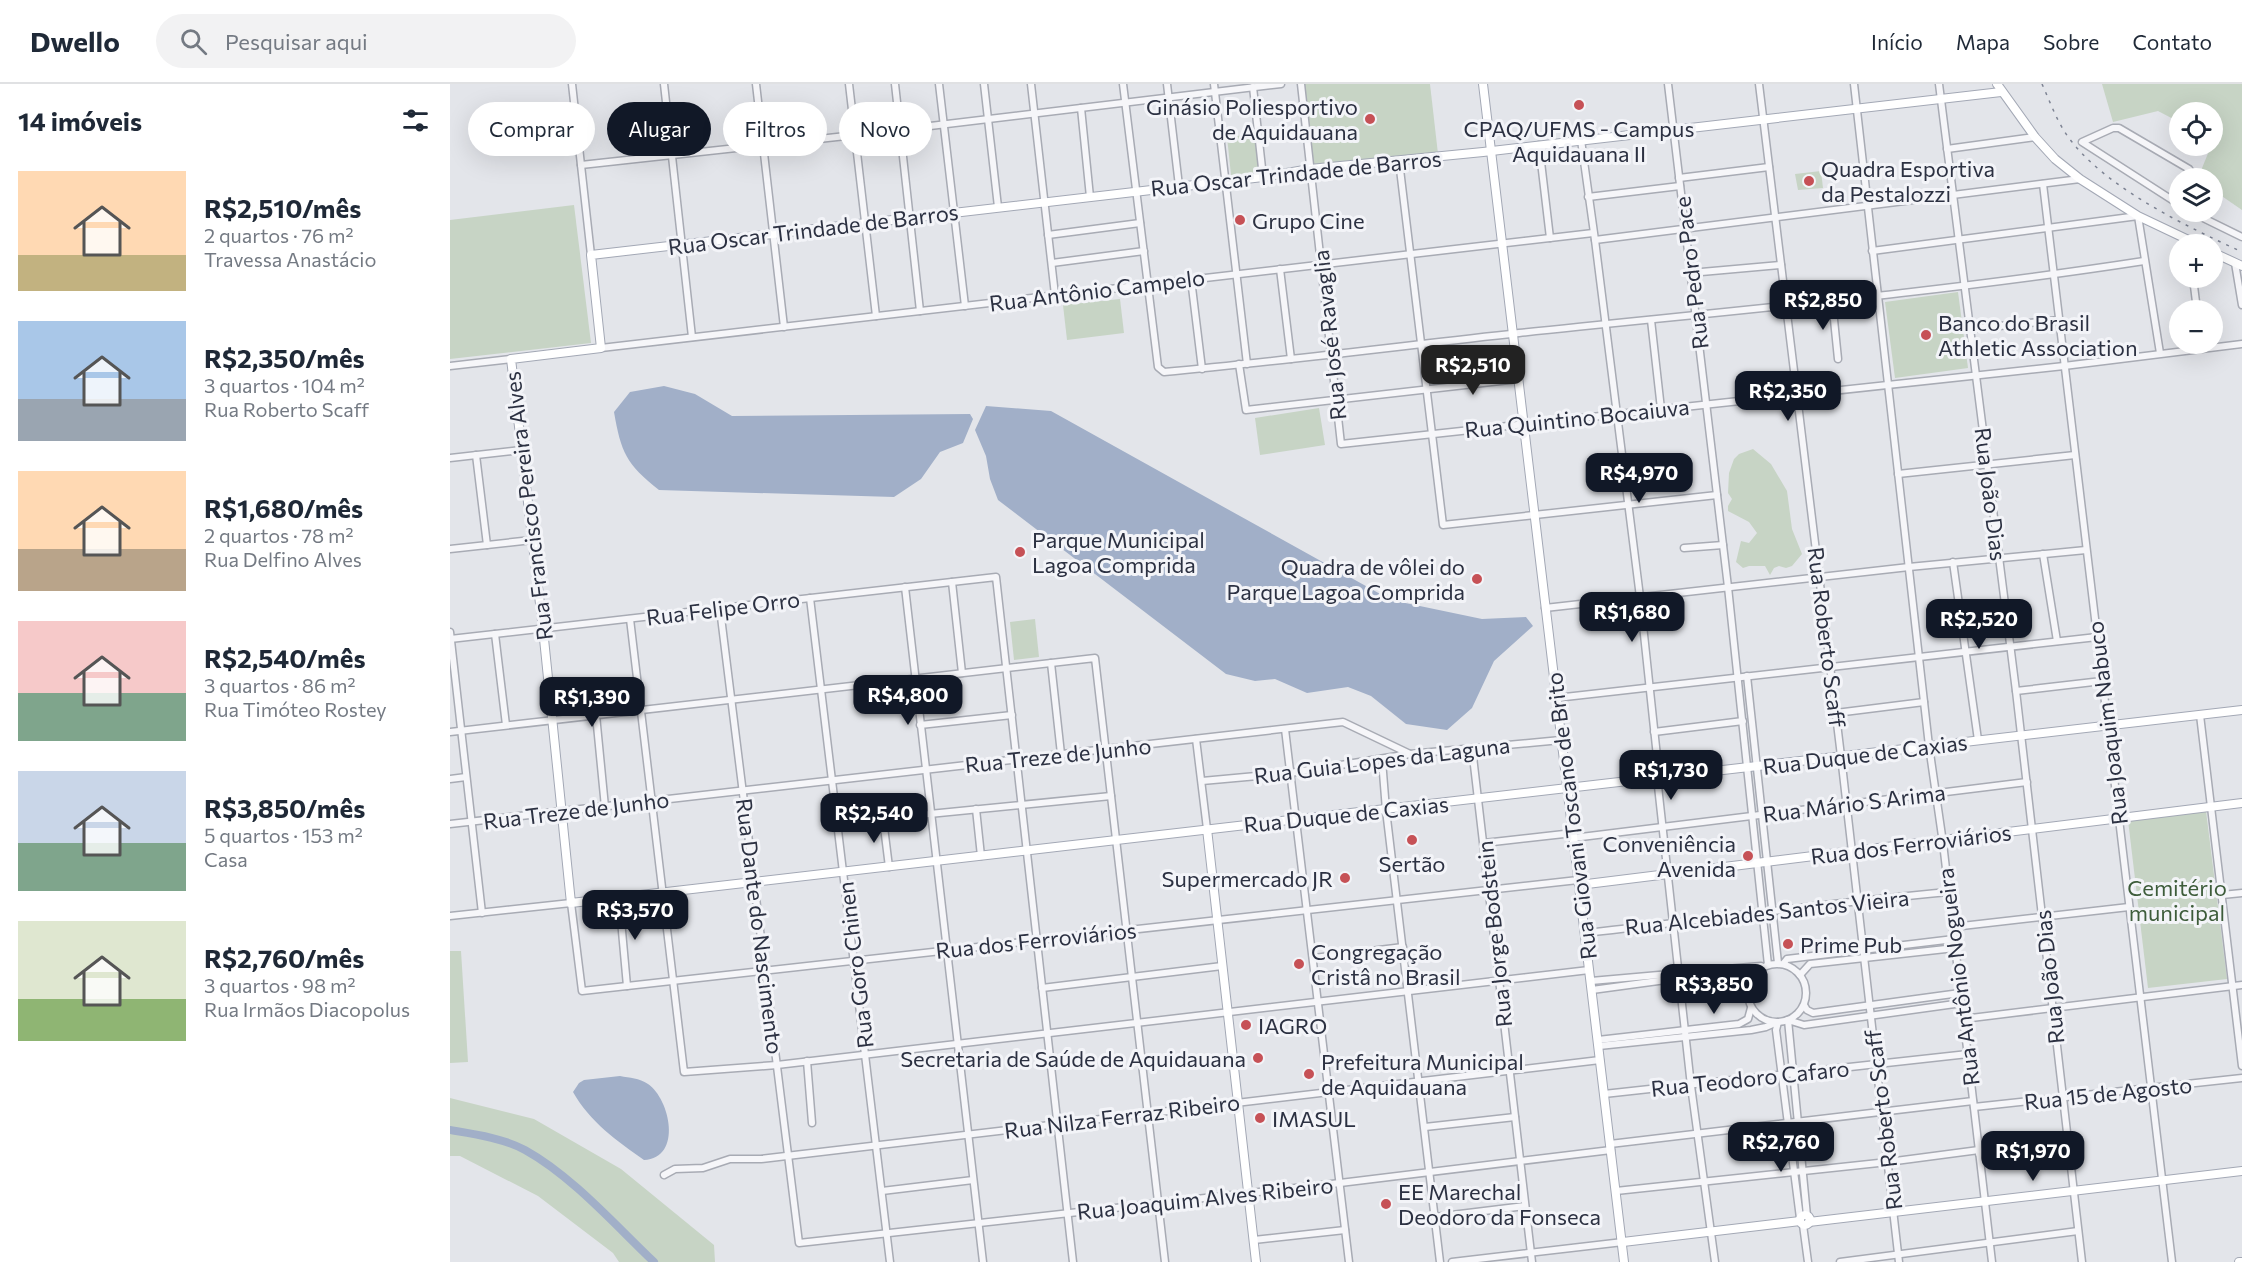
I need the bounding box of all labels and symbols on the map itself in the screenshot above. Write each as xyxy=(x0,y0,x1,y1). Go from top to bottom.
place label: Ginásio Poliesportivo de Aquidauana xyxy=(1146,93,1358,145)
marker: CPAQ/UFMS - Campus Aquidauana II xyxy=(1572,98,1586,112)
marker: Ginásio Poliesportivo de Aquidauana xyxy=(1363,112,1377,126)
place label: CPAQ/UFMS - Campus Aquidauana II xyxy=(1464,115,1694,167)
street label: Rua Oscar Trindade de Barros xyxy=(1149,144,1443,202)
place label: Quadra Esportiva da Pestalozzi xyxy=(1821,155,1995,207)
marker: Quadra Esportiva da Pestalozzi xyxy=(1802,174,1816,188)
street label: Rua Pedro Pace xyxy=(1668,195,1714,351)
street label: Rua Oscar Trindade de Barros xyxy=(666,198,960,260)
place label: Grupo Cine xyxy=(1252,207,1365,234)
marker: Grupo Cine xyxy=(1233,213,1247,227)
street label: Rua José Ravaglia xyxy=(1307,249,1351,421)
street label: Rua Antônio Campelo xyxy=(988,263,1206,317)
pin: R$2,850 xyxy=(1768,280,1878,331)
place label: Banco do Brasil Athletic Association xyxy=(1938,309,2138,361)
marker: Banco do Brasil Athletic Association xyxy=(1919,328,1933,342)
pin: R$2,510 xyxy=(1418,345,1528,396)
street label: Rua Francisco Pereira Alves xyxy=(498,370,558,642)
pin: R$2,350 xyxy=(1733,371,1843,422)
street label: Rua Quintino Bocaiuva xyxy=(1463,393,1691,443)
street label: Rua João Dias xyxy=(1969,426,2013,562)
pin: R$4,970 xyxy=(1584,453,1694,504)
place label: Parque Municipal Lagoa Comprida xyxy=(1032,526,1205,578)
marker: Parque Municipal Lagoa Comprida xyxy=(1013,545,1027,559)
street label: Rua Roberto Scaff xyxy=(1803,545,1851,729)
place label: Quadra de vôlei do Parque Lagoa Comprida xyxy=(1227,553,1465,605)
marker: Quadra de vôlei do Parque Lagoa Comprida xyxy=(1470,572,1484,586)
street label: Rua Felipe Orro xyxy=(645,585,801,631)
pin: R$1,680 xyxy=(1577,592,1687,643)
pin: R$2,520 xyxy=(1924,599,2034,650)
street label: Rua Joaquim Nabuco xyxy=(2081,619,2133,827)
street label: Rua Giovani Toscano de Brito xyxy=(1540,671,1602,961)
pin: R$4,800 xyxy=(853,675,963,726)
pin: R$1,390 xyxy=(537,677,647,728)
street label: Rua Duque de Caxias xyxy=(1761,728,1969,780)
street label: Rua Guia Lopes da Laguna xyxy=(1252,731,1512,789)
street label: Rua Treze de Junho xyxy=(964,732,1152,778)
pin: R$1,730 xyxy=(1616,750,1726,801)
street label: Rua Mário S Arima xyxy=(1761,778,1947,828)
street label: Rua Treze de Junho xyxy=(481,785,671,835)
street label: Rua Duque de Caxias xyxy=(1242,790,1450,838)
pin: R$2,540 xyxy=(819,793,929,844)
street label: Rua Dante do Nascimento xyxy=(731,796,789,1056)
street label: Rua dos Ferroviários xyxy=(1809,818,2013,870)
place label: Conveniência Avenida xyxy=(1602,830,1736,882)
marker: Sertão xyxy=(1405,833,1419,847)
street label: Rua Jorge Bodstein xyxy=(1471,839,1517,1029)
marker: Conveniência Avenida xyxy=(1741,849,1755,863)
place label: Sertão xyxy=(1379,850,1445,877)
place label: Supermercado JR xyxy=(1162,865,1333,892)
street label: Rua Antônio Nogueira xyxy=(1931,867,1985,1087)
marker: Supermercado JR xyxy=(1338,871,1352,885)
park label: Cemitério municipal xyxy=(2127,874,2227,926)
street label: Rua Goro Chinen xyxy=(831,880,879,1050)
street label: Rua Alcebiades Santos Vieira xyxy=(1624,884,1910,940)
pin: R$3,570 xyxy=(580,890,690,941)
street label: Rua João Dias xyxy=(2029,909,2069,1045)
street label: Rua dos Ferroviários xyxy=(934,916,1138,964)
place label: Prime Pub xyxy=(1800,931,1902,958)
marker: Prime Pub xyxy=(1781,937,1795,951)
place label: Congregação Cristâ no Brasil xyxy=(1311,938,1461,990)
marker: Congregação Cristâ no Brasil xyxy=(1292,957,1306,971)
pin: R$3,850 xyxy=(1659,964,1769,1015)
place label: IAGRO xyxy=(1258,1012,1327,1039)
marker: IAGRO xyxy=(1239,1018,1253,1032)
street label: Rua Roberto Scaff xyxy=(1859,1028,1907,1212)
place label: Secretaria de Saúde de Aquidauana xyxy=(900,1045,1246,1072)
place label: Prefeitura Municipal de Aquidauana xyxy=(1321,1048,1524,1100)
marker: Secretaria de Saúde de Aquidauana xyxy=(1251,1051,1265,1065)
street label: Rua Teodoro Cafaro xyxy=(1649,1054,1851,1102)
marker: Prefeitura Municipal de Aquidauana xyxy=(1302,1067,1316,1081)
street label: Rua 15 de Agosto xyxy=(2023,1071,2193,1115)
street label: Rua Nilza Ferraz Ribeiro xyxy=(1003,1088,1241,1144)
place label: IMASUL xyxy=(1272,1105,1356,1132)
marker: IMASUL xyxy=(1253,1111,1267,1125)
pin: R$2,760 xyxy=(1726,1122,1836,1173)
pin: R$1,970 xyxy=(1978,1131,2088,1182)
street label: Rua Joaquim Alves Ribeiro xyxy=(1075,1171,1335,1225)
place label: EE Marechal Deodoro da Fonseca xyxy=(1398,1178,1601,1230)
marker: EE Marechal Deodoro da Fonseca xyxy=(1379,1197,1393,1211)

